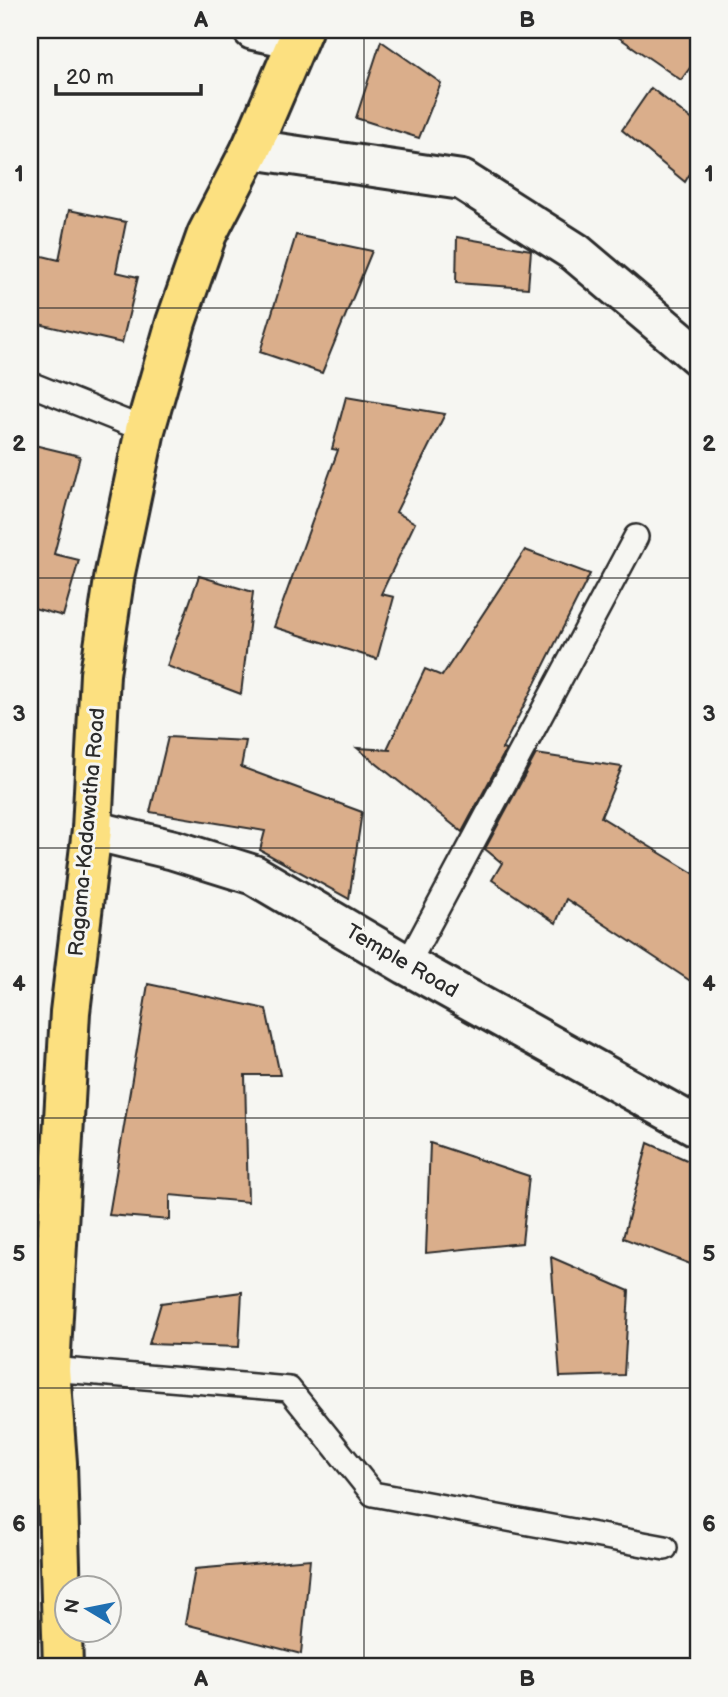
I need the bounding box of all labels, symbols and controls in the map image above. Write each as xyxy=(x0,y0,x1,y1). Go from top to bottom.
text: A xyxy=(193,6,209,34)
text: B xyxy=(519,6,535,34)
scale bar xyxy=(56,52,201,96)
text: 20 m xyxy=(66,65,114,90)
text: 1 xyxy=(14,160,24,188)
text: 1 xyxy=(704,160,714,188)
text: 2 xyxy=(12,430,26,458)
text: 2 xyxy=(702,430,716,458)
text: 3 xyxy=(12,700,26,728)
text: 3 xyxy=(702,700,716,728)
street label: Ragama-Kadawatha Road xyxy=(64,707,110,957)
street label: Temple Road xyxy=(341,919,463,1003)
text: 4 xyxy=(12,970,26,998)
text: 4 xyxy=(702,970,716,998)
text: 5 xyxy=(12,1240,26,1268)
text: 5 xyxy=(702,1240,716,1268)
text: 6 xyxy=(12,1510,26,1538)
text: 6 xyxy=(702,1510,716,1538)
north arrow xyxy=(52,1574,122,1644)
text: N xyxy=(60,1597,85,1615)
text: A xyxy=(193,1665,209,1693)
text: B xyxy=(519,1665,535,1693)

